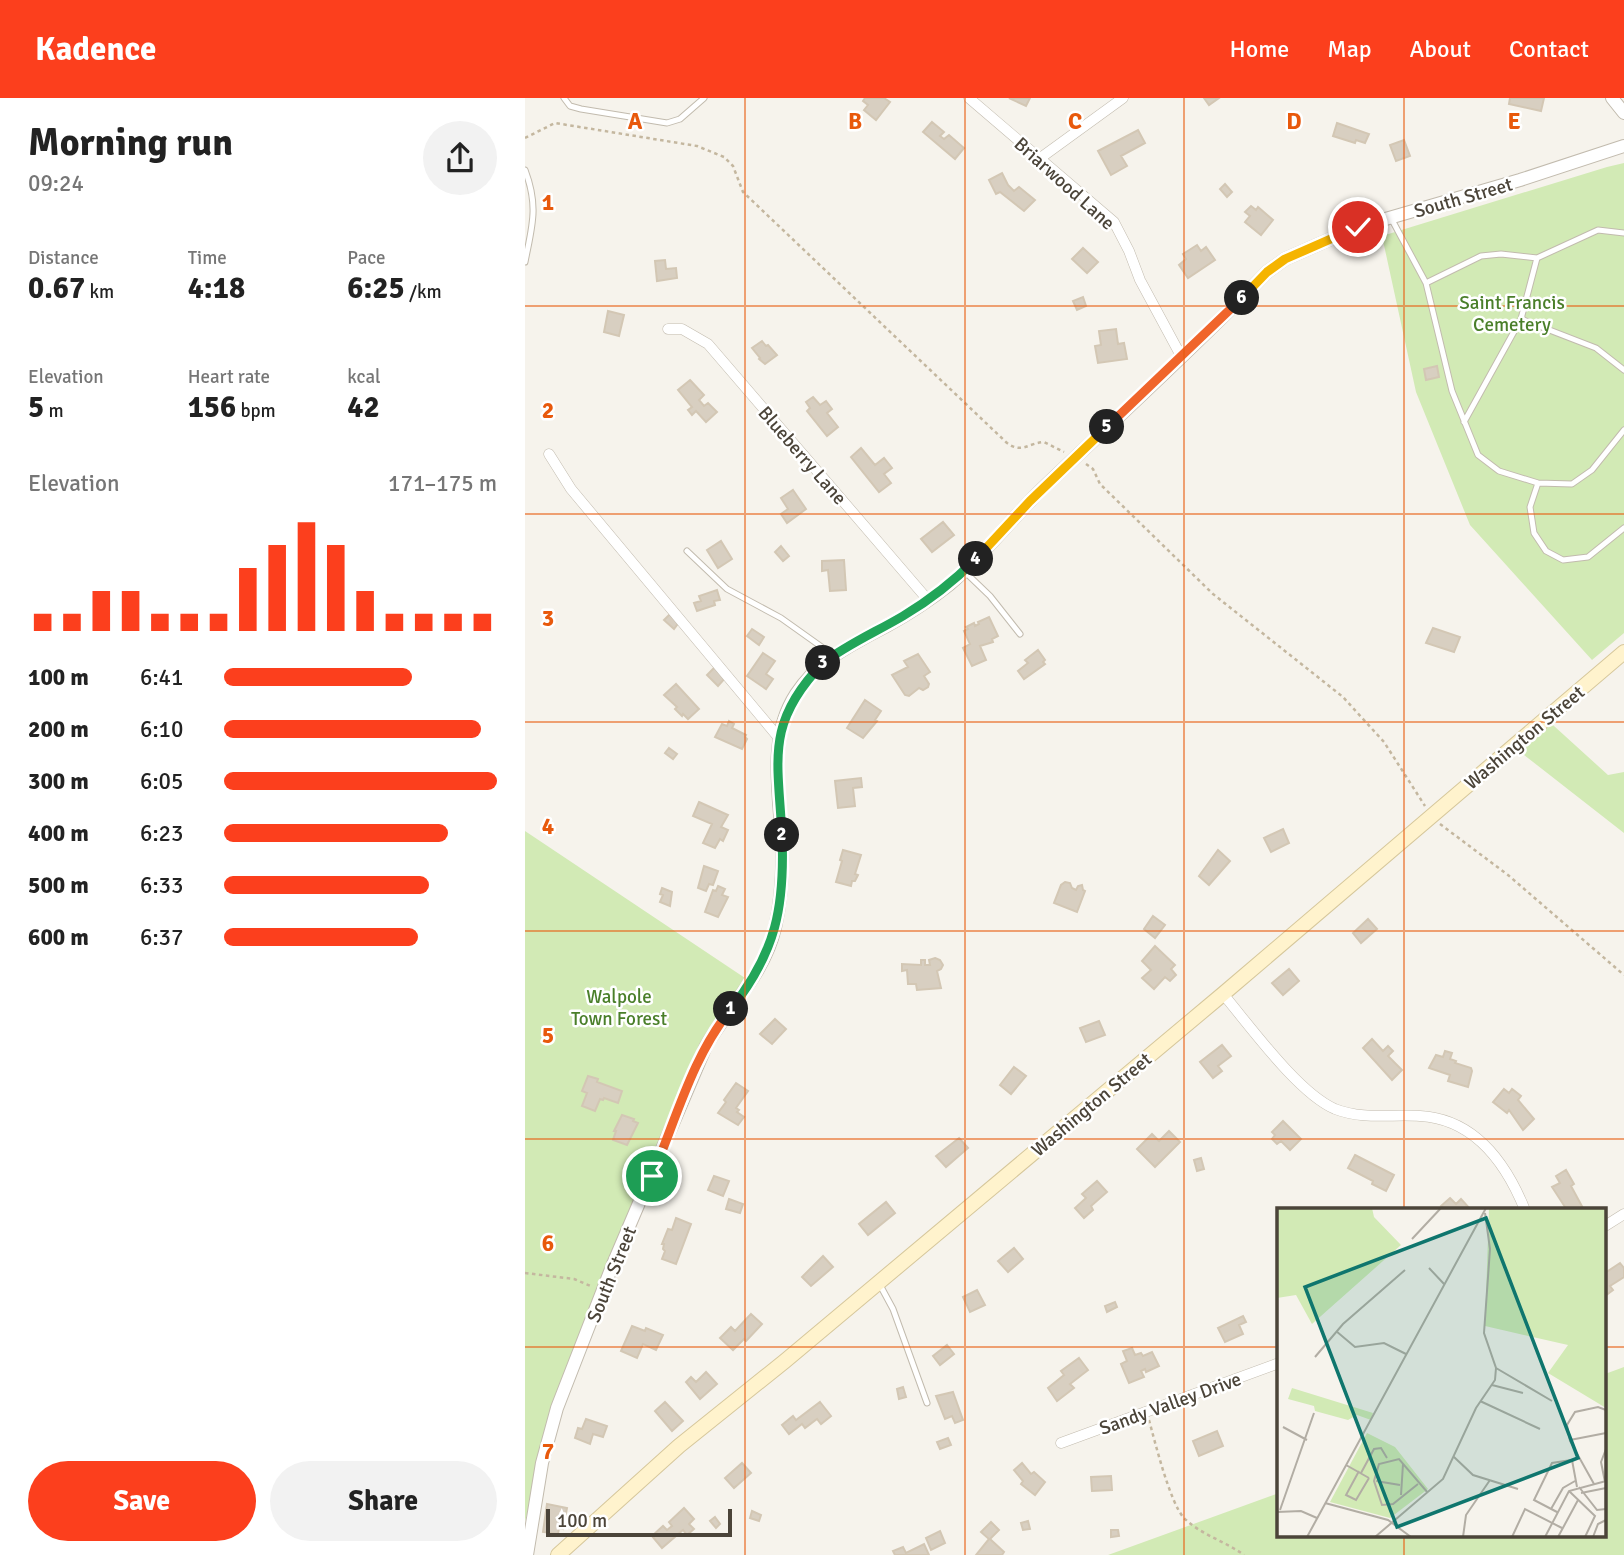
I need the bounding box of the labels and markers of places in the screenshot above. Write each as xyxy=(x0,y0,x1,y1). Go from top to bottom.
pin xyxy=(1328,197,1388,257)
pin: 6 xyxy=(1225,280,1259,316)
pin: 5 xyxy=(1089,410,1125,444)
pin: 4 xyxy=(959,542,993,576)
pin: 3 xyxy=(805,646,841,680)
pin: 2 xyxy=(765,818,799,852)
pin: 1 xyxy=(713,992,749,1026)
pin xyxy=(622,1146,682,1206)

